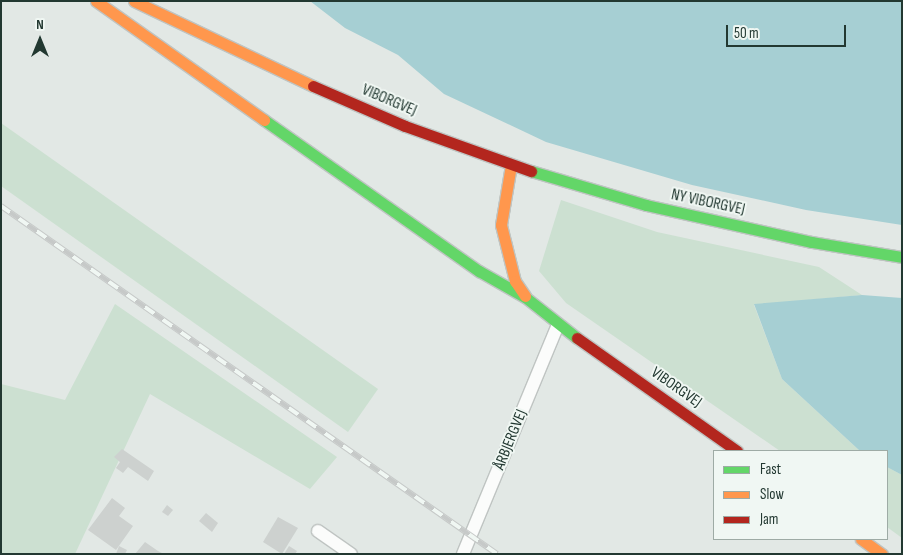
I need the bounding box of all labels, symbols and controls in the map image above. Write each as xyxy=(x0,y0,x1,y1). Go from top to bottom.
north arrow xyxy=(15,15,65,65)
scale bar xyxy=(728,15,848,47)
text: N xyxy=(36,16,44,33)
text: 50 m xyxy=(734,24,759,43)
street label: VIBORGVEJ xyxy=(359,81,419,121)
street label: NY VIBORGVEJ xyxy=(669,186,747,220)
street label: VIBORGVEJ xyxy=(647,364,705,412)
street label: ÅRBJERGVEJ xyxy=(490,407,532,473)
legend xyxy=(713,450,888,540)
text: Fast xyxy=(760,460,781,479)
text: Slow xyxy=(760,485,784,504)
text: Jam xyxy=(760,510,778,529)

